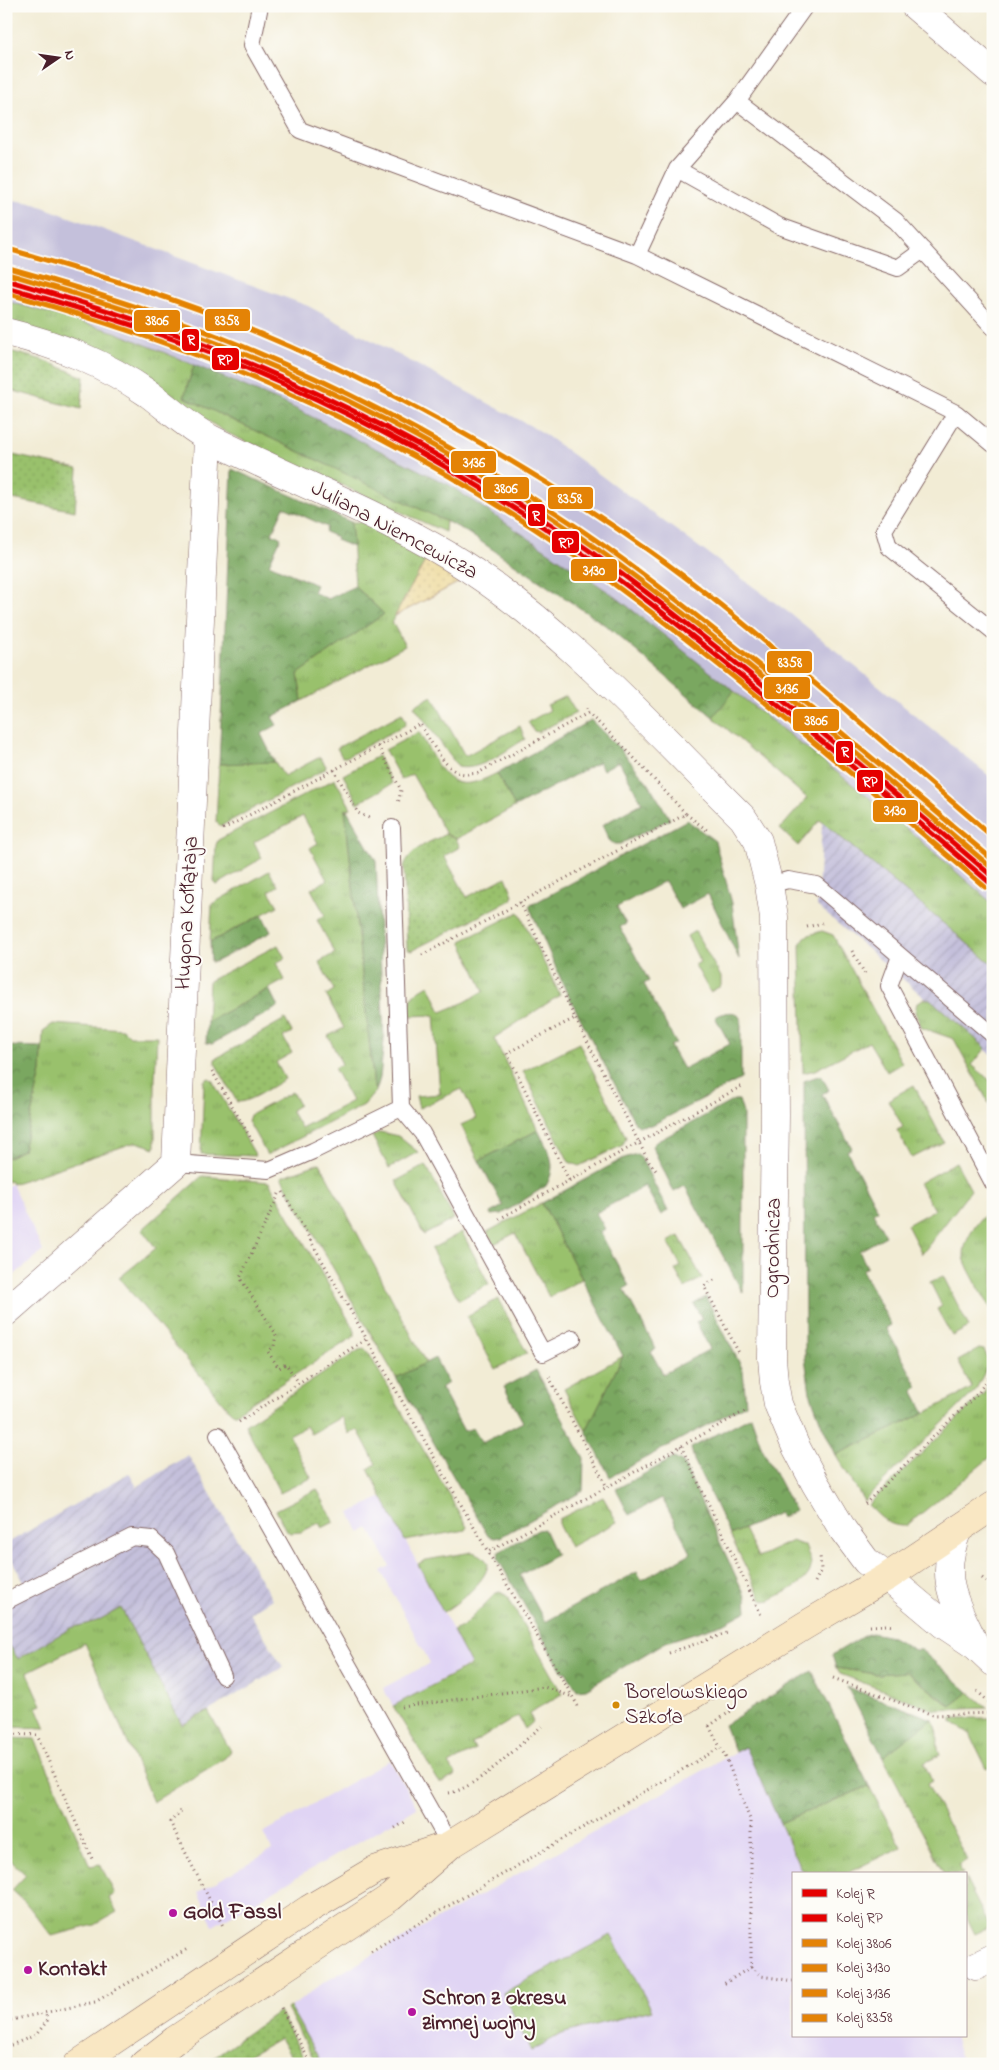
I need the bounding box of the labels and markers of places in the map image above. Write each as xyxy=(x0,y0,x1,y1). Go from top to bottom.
place label: Borelowskiego Szkoła xyxy=(624,1678,748,1733)
marker: Borelowskiego Szkoła xyxy=(611,1700,621,1710)
place label: Gold Fassl xyxy=(183,1897,282,1929)
marker: Gold Fassl xyxy=(167,1907,179,1919)
place label: Kontakt xyxy=(38,1954,108,1986)
marker: Kontakt xyxy=(22,1964,34,1976)
place label: Schron z okresu zimnej wojny xyxy=(422,1983,567,2041)
marker: Schron z okresu zimnej wojny xyxy=(406,2006,418,2018)

